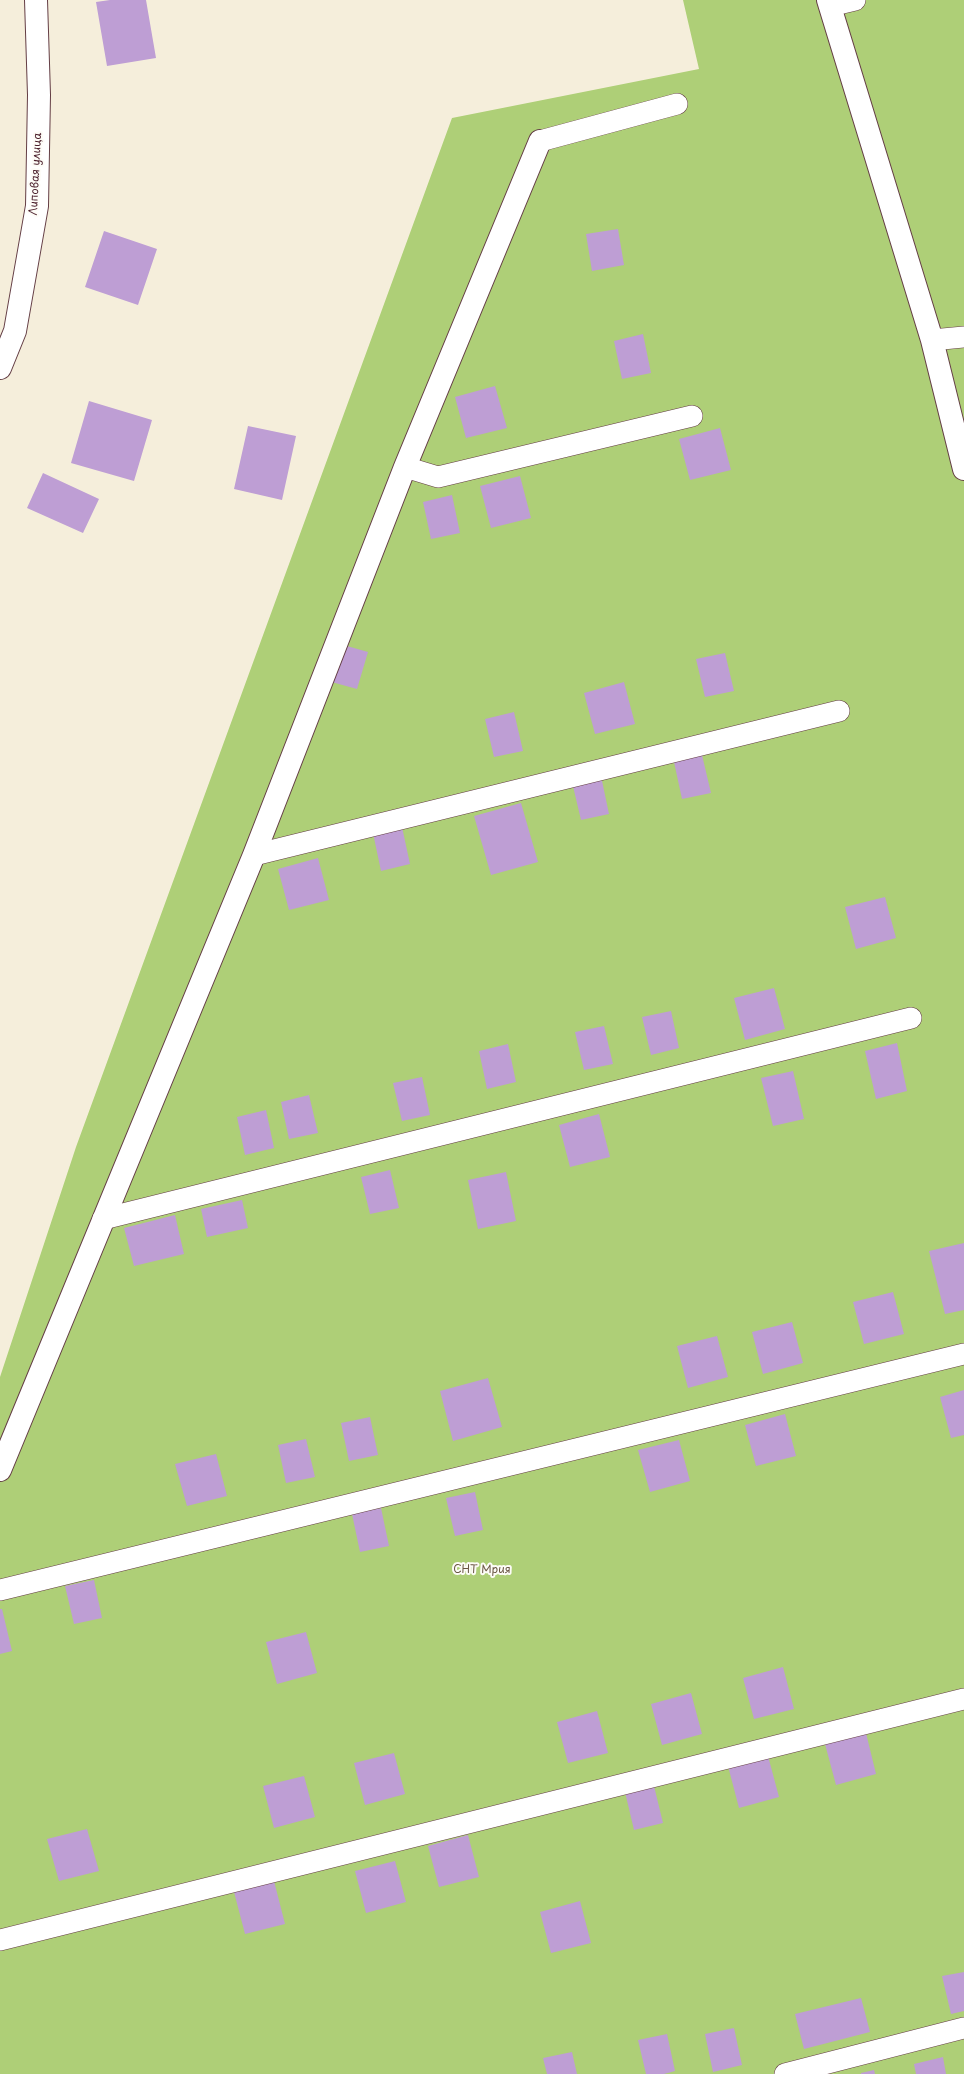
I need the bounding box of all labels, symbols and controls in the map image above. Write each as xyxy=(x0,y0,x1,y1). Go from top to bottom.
street label: Липовая улица xyxy=(27,132,45,216)
park label: СНТ Мрия xyxy=(453,1563,511,1577)

